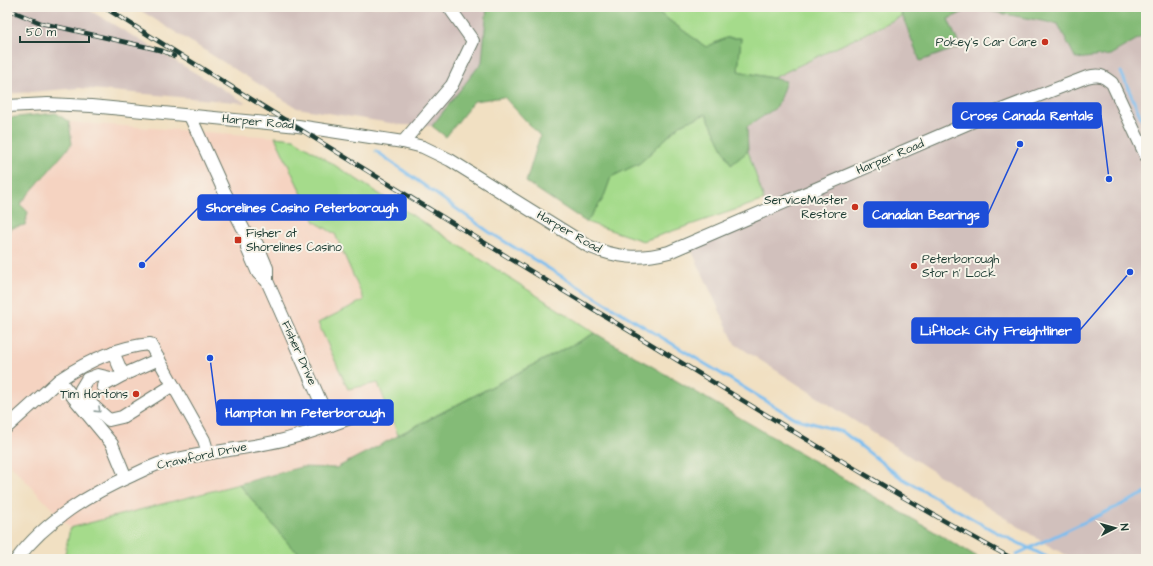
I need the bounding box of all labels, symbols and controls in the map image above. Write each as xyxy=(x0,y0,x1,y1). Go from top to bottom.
scale bar xyxy=(20,18,89,44)
text: 50 m xyxy=(26,24,57,41)
place label: Pokey's Car Care xyxy=(936,34,1038,52)
marker: Pokey's Car Care xyxy=(1040,37,1050,47)
callout: Cross Canada Rentals xyxy=(953,103,1101,128)
text: Cross Canada Rentals xyxy=(961,107,1094,125)
street label: Harper Road xyxy=(221,110,295,134)
street label: Harper Road xyxy=(853,135,927,179)
place label: ServiceMaster Restore xyxy=(764,192,847,223)
callout: Shorelines Casino Peterborough xyxy=(198,195,406,220)
text: Shorelines Casino Peterborough xyxy=(205,199,399,219)
marker: ServiceMaster Restore xyxy=(850,202,860,212)
callout: Canadian Bearings xyxy=(864,202,988,227)
text: Canadian Bearings xyxy=(872,206,980,226)
street label: Harper Road xyxy=(534,207,604,257)
place label: Fisher at Shorelines Casino xyxy=(246,225,342,256)
marker: Fisher at Shorelines Casino xyxy=(233,235,243,245)
place label: Peterborough Stor n' Lock xyxy=(922,251,999,282)
marker: Peterborough Stor n' Lock xyxy=(909,261,919,271)
street label: Fisher Drive xyxy=(277,318,321,388)
callout: Liftlock City Freightliner xyxy=(912,318,1080,343)
text: Liftlock City Freightliner xyxy=(920,322,1073,342)
place label: Tim Hortons xyxy=(60,386,128,403)
marker: Tim Hortons xyxy=(131,389,141,399)
callout: Hampton Inn Peterborough xyxy=(217,400,393,425)
text: Hampton Inn Peterborough xyxy=(225,404,386,424)
one-way arrow xyxy=(93,405,101,412)
street label: Crawford Drive xyxy=(156,438,249,474)
north arrow xyxy=(1095,508,1135,548)
text: N xyxy=(1117,523,1132,531)

